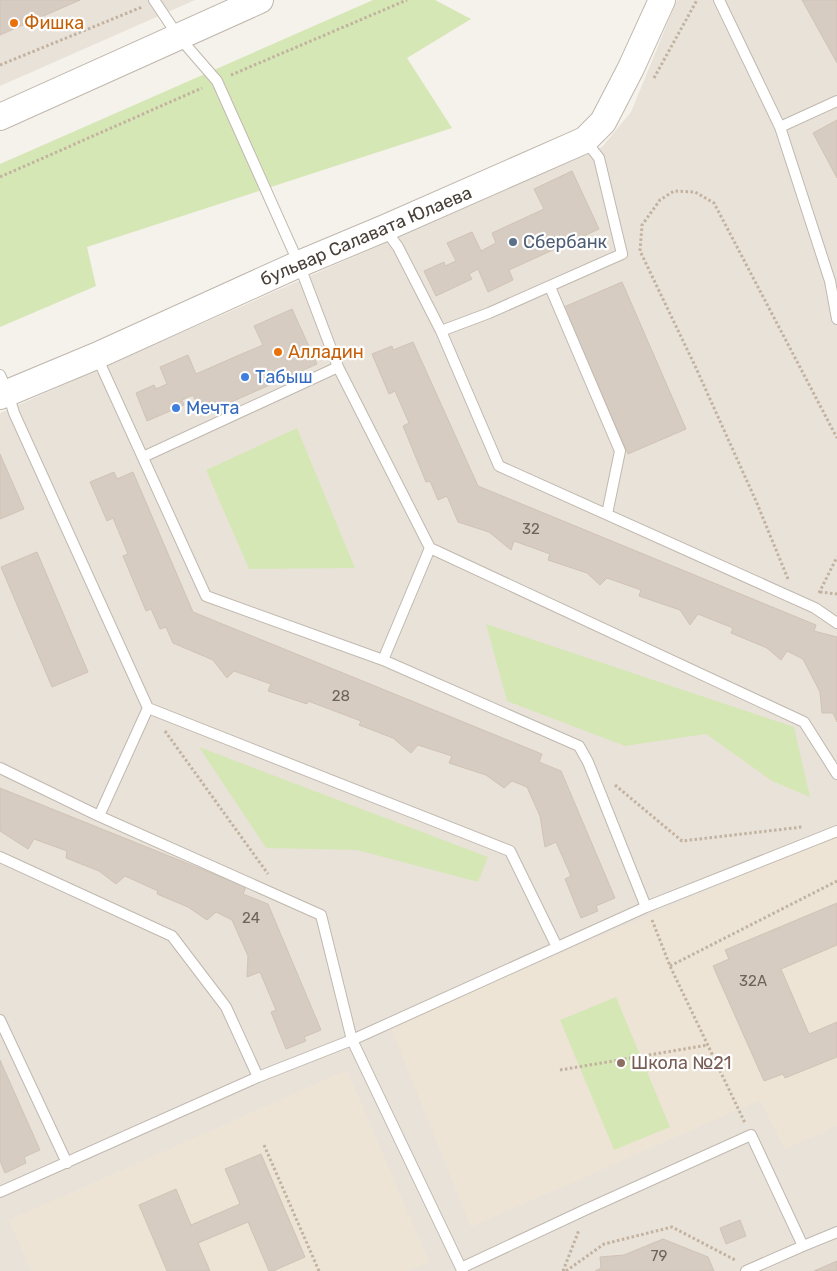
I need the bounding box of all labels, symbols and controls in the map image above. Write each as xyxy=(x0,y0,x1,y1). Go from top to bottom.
place label: Фишка xyxy=(24,12,84,34)
marker: Фишка xyxy=(8,17,20,29)
street label: бульвар Салавата Юлаева xyxy=(257,181,475,291)
place label: Сбербанк xyxy=(523,231,608,253)
marker: Сбербанк xyxy=(507,236,519,248)
place label: Алладин xyxy=(288,341,364,363)
marker: Алладин xyxy=(272,346,284,358)
place label: Табыш xyxy=(255,366,313,388)
marker: Табыш xyxy=(239,371,251,383)
place label: Мечта xyxy=(186,397,239,419)
marker: Мечта xyxy=(170,402,182,414)
house number: 32 xyxy=(522,520,540,538)
house number: 28 xyxy=(332,687,350,705)
house number: 24 xyxy=(242,909,260,927)
house number: 32А xyxy=(739,972,767,990)
place label: Школа №21 xyxy=(631,1052,732,1074)
marker: Школа №21 xyxy=(615,1057,627,1069)
house number: 79 xyxy=(651,1247,667,1265)

